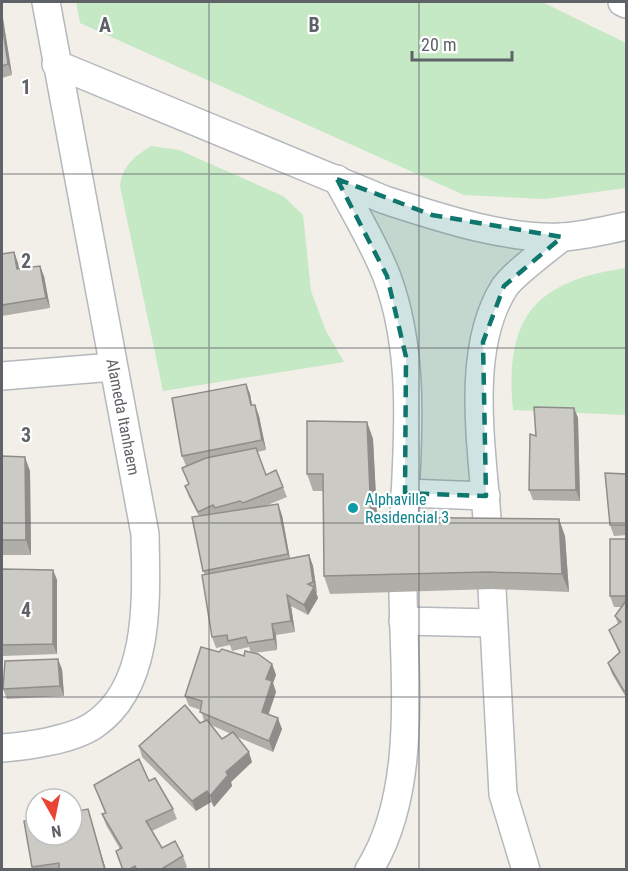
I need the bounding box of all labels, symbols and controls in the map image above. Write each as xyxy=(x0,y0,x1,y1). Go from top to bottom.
text: A xyxy=(99,13,111,37)
text: B xyxy=(308,13,320,37)
scale bar xyxy=(412,24,512,62)
text: 20 m xyxy=(421,34,456,55)
text: 1 xyxy=(21,75,31,99)
text: 2 xyxy=(21,249,31,273)
street label: Alameda Itanhaem xyxy=(102,357,144,477)
text: 3 xyxy=(21,423,31,447)
place label: Alphaville Residencial 3 xyxy=(365,490,449,527)
marker: Alphaville Residencial 3 xyxy=(346,501,360,515)
text: 4 xyxy=(21,598,31,622)
north arrow xyxy=(24,787,84,847)
text: N xyxy=(50,821,63,841)

